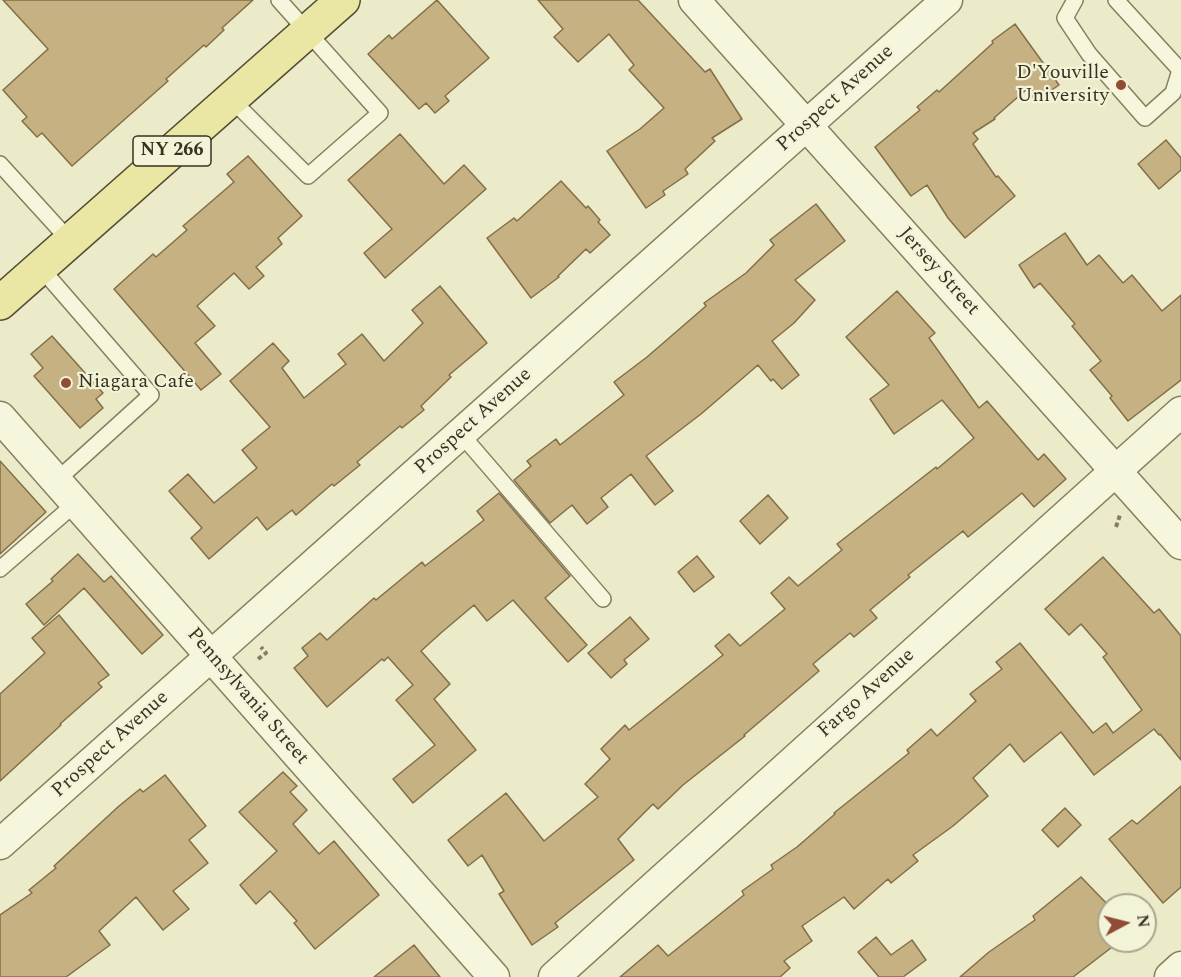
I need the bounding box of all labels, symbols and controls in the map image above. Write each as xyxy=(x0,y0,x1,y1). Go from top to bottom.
street label: Prospect Avenue xyxy=(773,40,899,158)
place label: D'Youville University xyxy=(1016,62,1109,109)
marker: D'Youville University xyxy=(1114,78,1128,92)
road number: NY 266 xyxy=(133,136,211,166)
street label: Jersey Street xyxy=(892,223,984,321)
street label: Prospect Avenue xyxy=(411,363,537,481)
place label: Niagara Cafe xyxy=(78,371,194,395)
marker: Niagara Cafe xyxy=(59,376,73,390)
street label: Pennsylvania Street xyxy=(181,624,313,770)
street label: Fargo Avenue xyxy=(814,644,920,744)
street label: Prospect Avenue xyxy=(48,686,174,804)
north arrow xyxy=(1097,893,1157,953)
text: N xyxy=(1130,913,1156,929)

